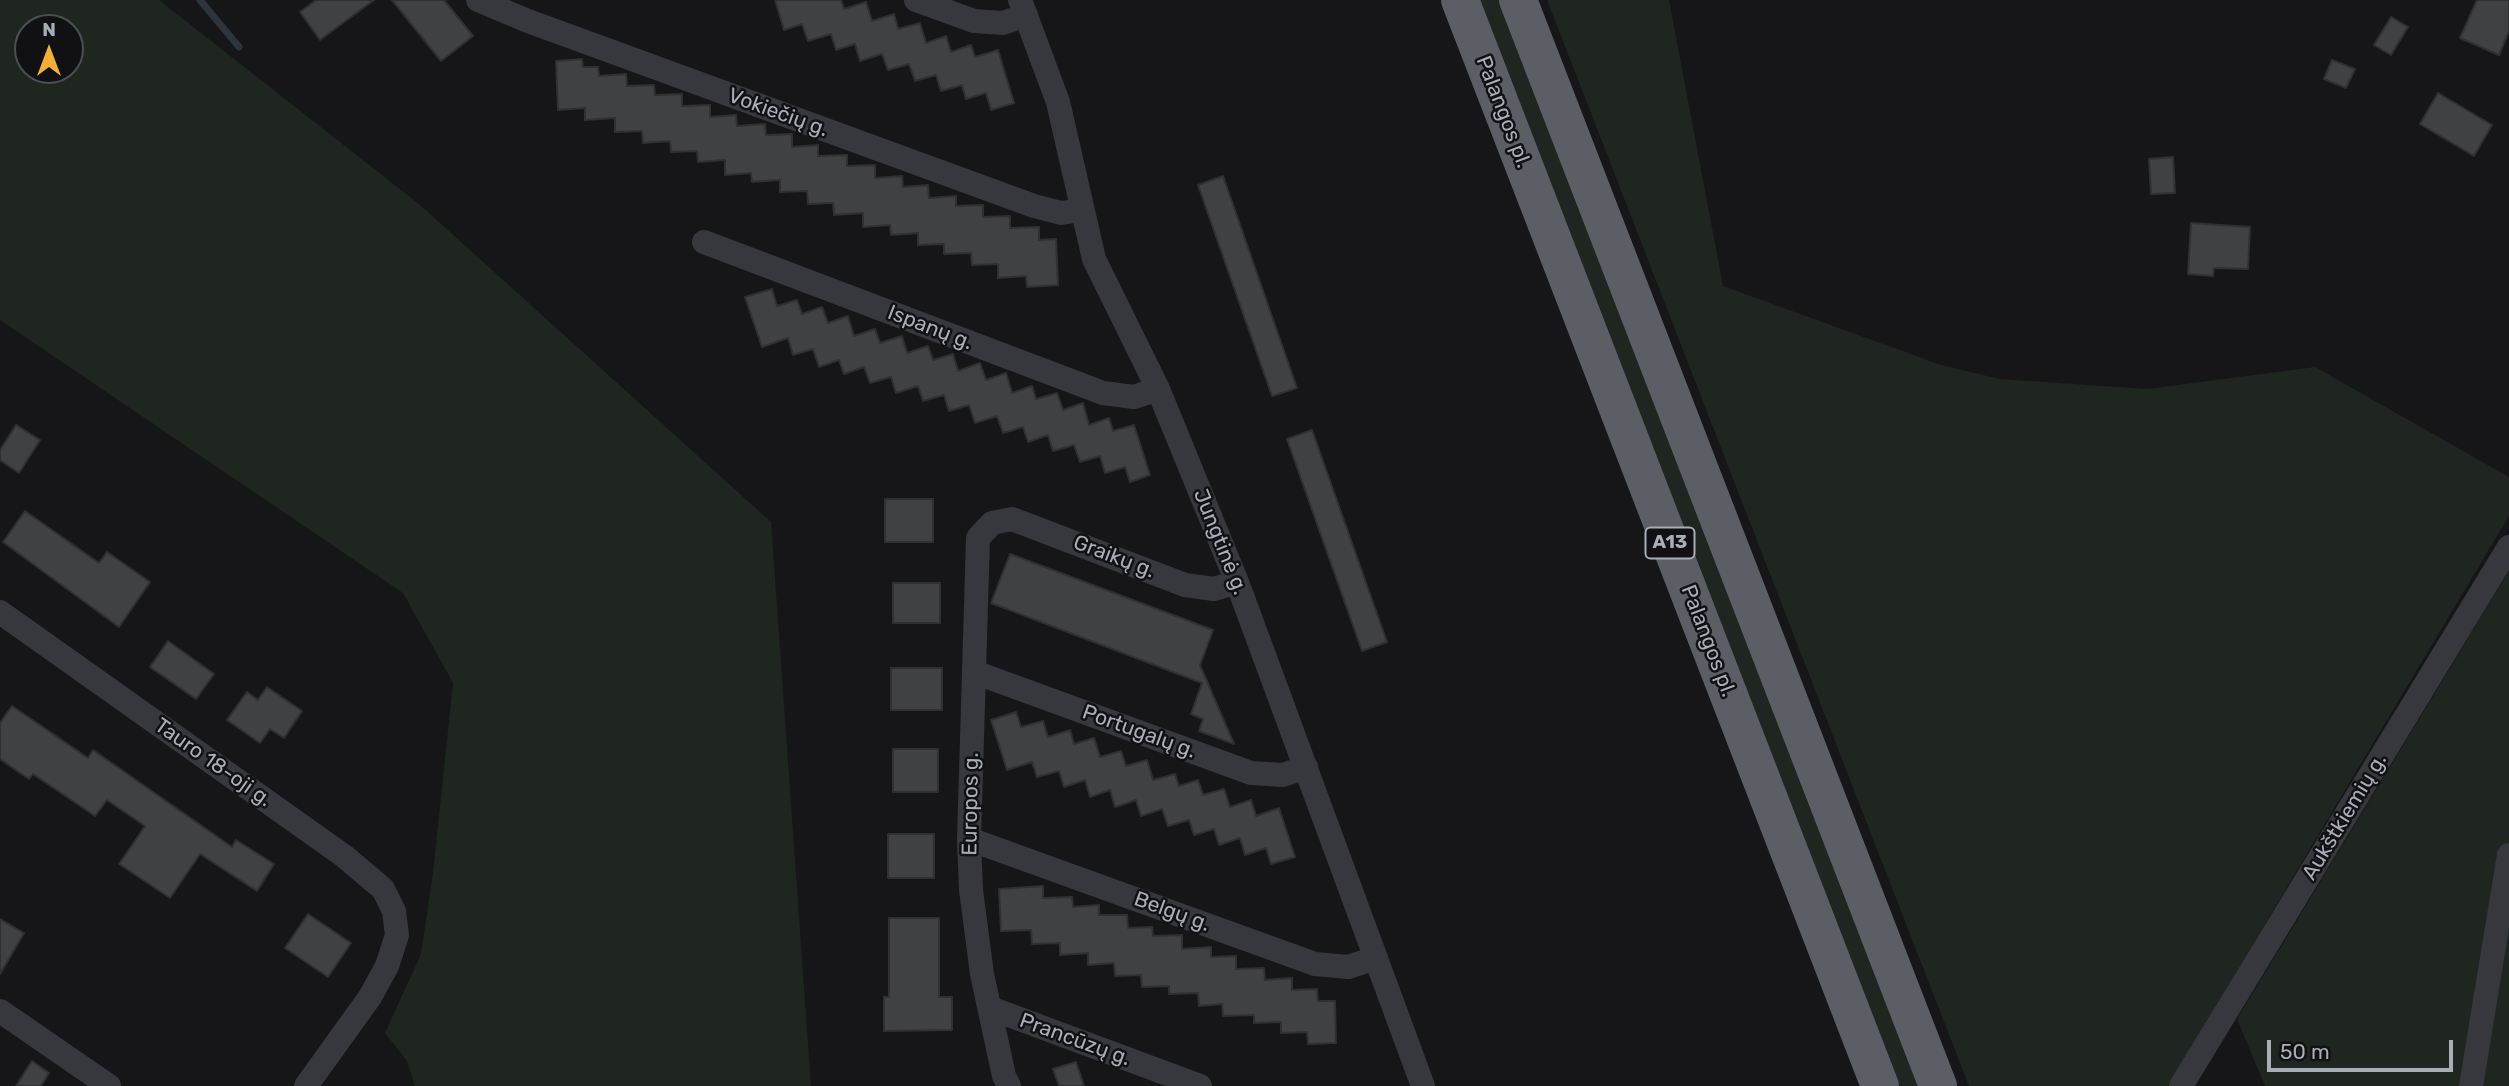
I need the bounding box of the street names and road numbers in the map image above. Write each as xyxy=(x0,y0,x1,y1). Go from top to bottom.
street label: Palangos pl. xyxy=(1470,53,1536,171)
street label: Vokiečių g. xyxy=(725,83,831,143)
street label: Ispanų g. xyxy=(884,300,976,356)
street label: Jungtinė g. xyxy=(1187,485,1253,599)
road number: A13 xyxy=(1646,528,1694,558)
street label: Graikų g. xyxy=(1070,530,1158,584)
street label: Palangos pl. xyxy=(1675,582,1741,700)
street label: Portugalų g. xyxy=(1079,700,1199,764)
street label: Tauro 18-oji g. xyxy=(150,713,276,813)
street label: Aukštkiemių g. xyxy=(2297,749,2393,885)
street label: Europos g. xyxy=(958,752,984,856)
street label: Belgų g. xyxy=(1131,887,1213,937)
street label: Prancūzų g. xyxy=(1016,1008,1134,1072)

